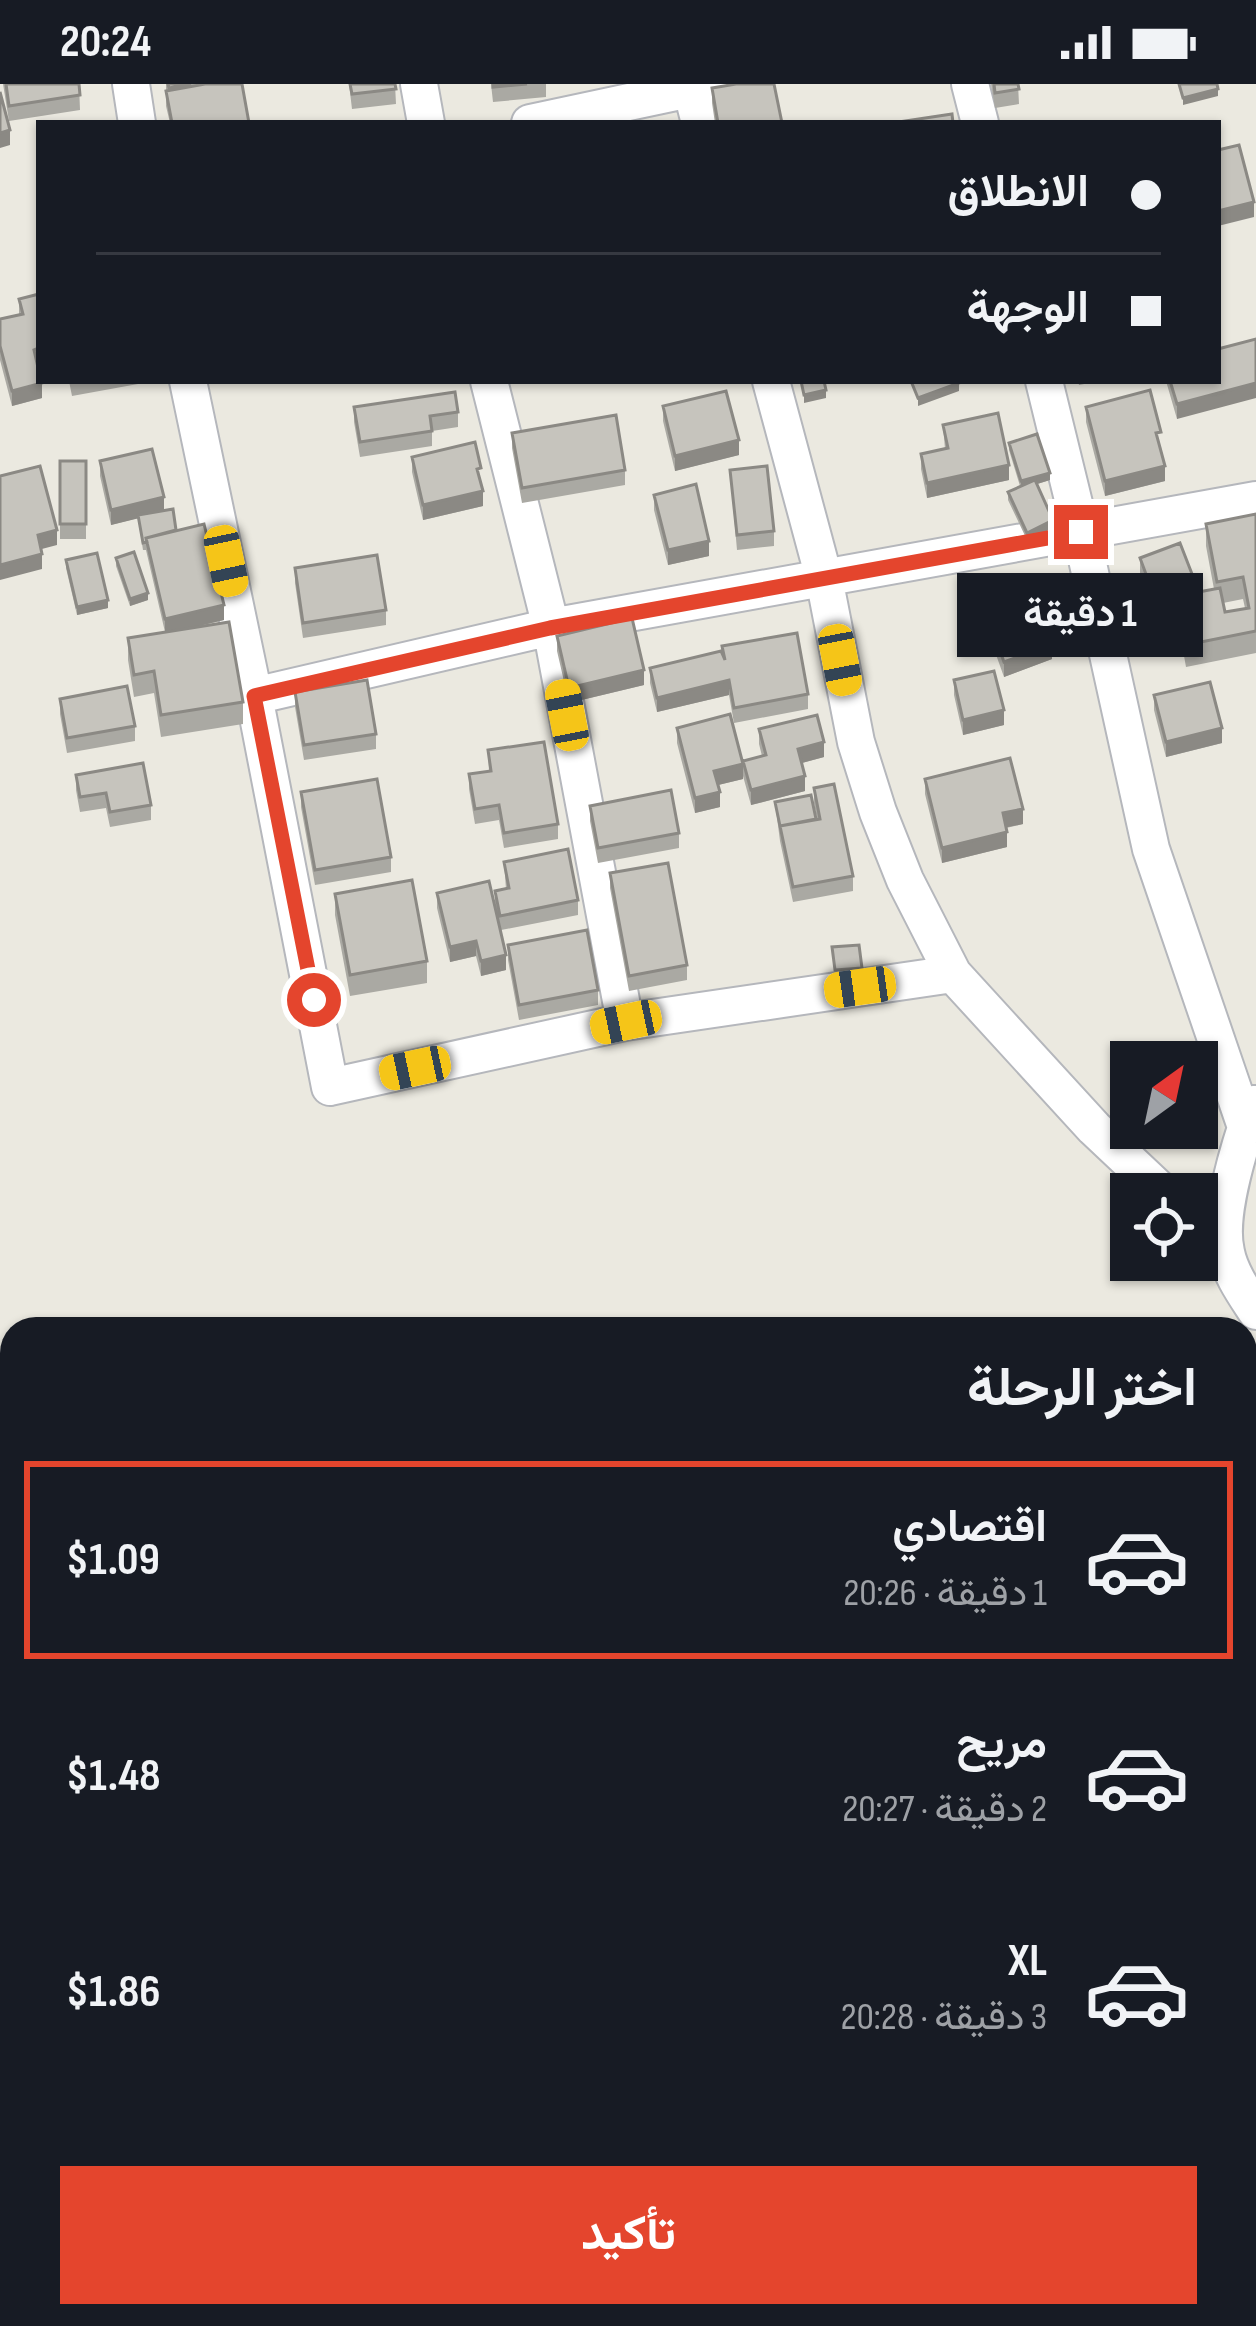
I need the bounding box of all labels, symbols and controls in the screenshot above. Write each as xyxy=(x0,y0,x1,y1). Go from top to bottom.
text: 20:24 xyxy=(60,15,151,70)
text: الانطلاق xyxy=(948,165,1089,220)
text: الوجهة xyxy=(967,281,1089,336)
route end xyxy=(1054,505,1108,559)
car xyxy=(201,522,251,600)
callout: 1 دقيقة xyxy=(958,574,1204,658)
text: 1 دقيقة xyxy=(1023,591,1137,638)
car xyxy=(815,621,865,699)
car xyxy=(542,676,592,754)
car xyxy=(822,964,898,1010)
route start xyxy=(287,973,341,1027)
car xyxy=(587,997,665,1047)
north arrow xyxy=(1110,1041,1218,1149)
map controls xyxy=(1110,1041,1218,1281)
car xyxy=(376,1043,454,1093)
button: locate xyxy=(1110,1173,1218,1281)
text: اختر الرحلة xyxy=(967,1356,1197,1421)
text: اقتصادي xyxy=(892,1500,1047,1555)
icon: car xyxy=(1083,1506,1191,1614)
text: $1.09 xyxy=(66,1533,160,1588)
text: 1 دقيقة · 20:26 xyxy=(843,1570,1047,1617)
text: مريح xyxy=(956,1716,1047,1771)
icon: car xyxy=(1083,1722,1191,1830)
text: $1.48 xyxy=(66,1749,160,1804)
text: 2 دقيقة · 20:27 xyxy=(842,1786,1047,1833)
text: XL xyxy=(1008,1934,1047,1989)
icon: car xyxy=(1083,1938,1191,2046)
text: $1.86 xyxy=(66,1965,160,2020)
text: 3 دقيقة · 20:28 xyxy=(841,1994,1047,2041)
button: تأكيد xyxy=(60,2166,1197,2304)

